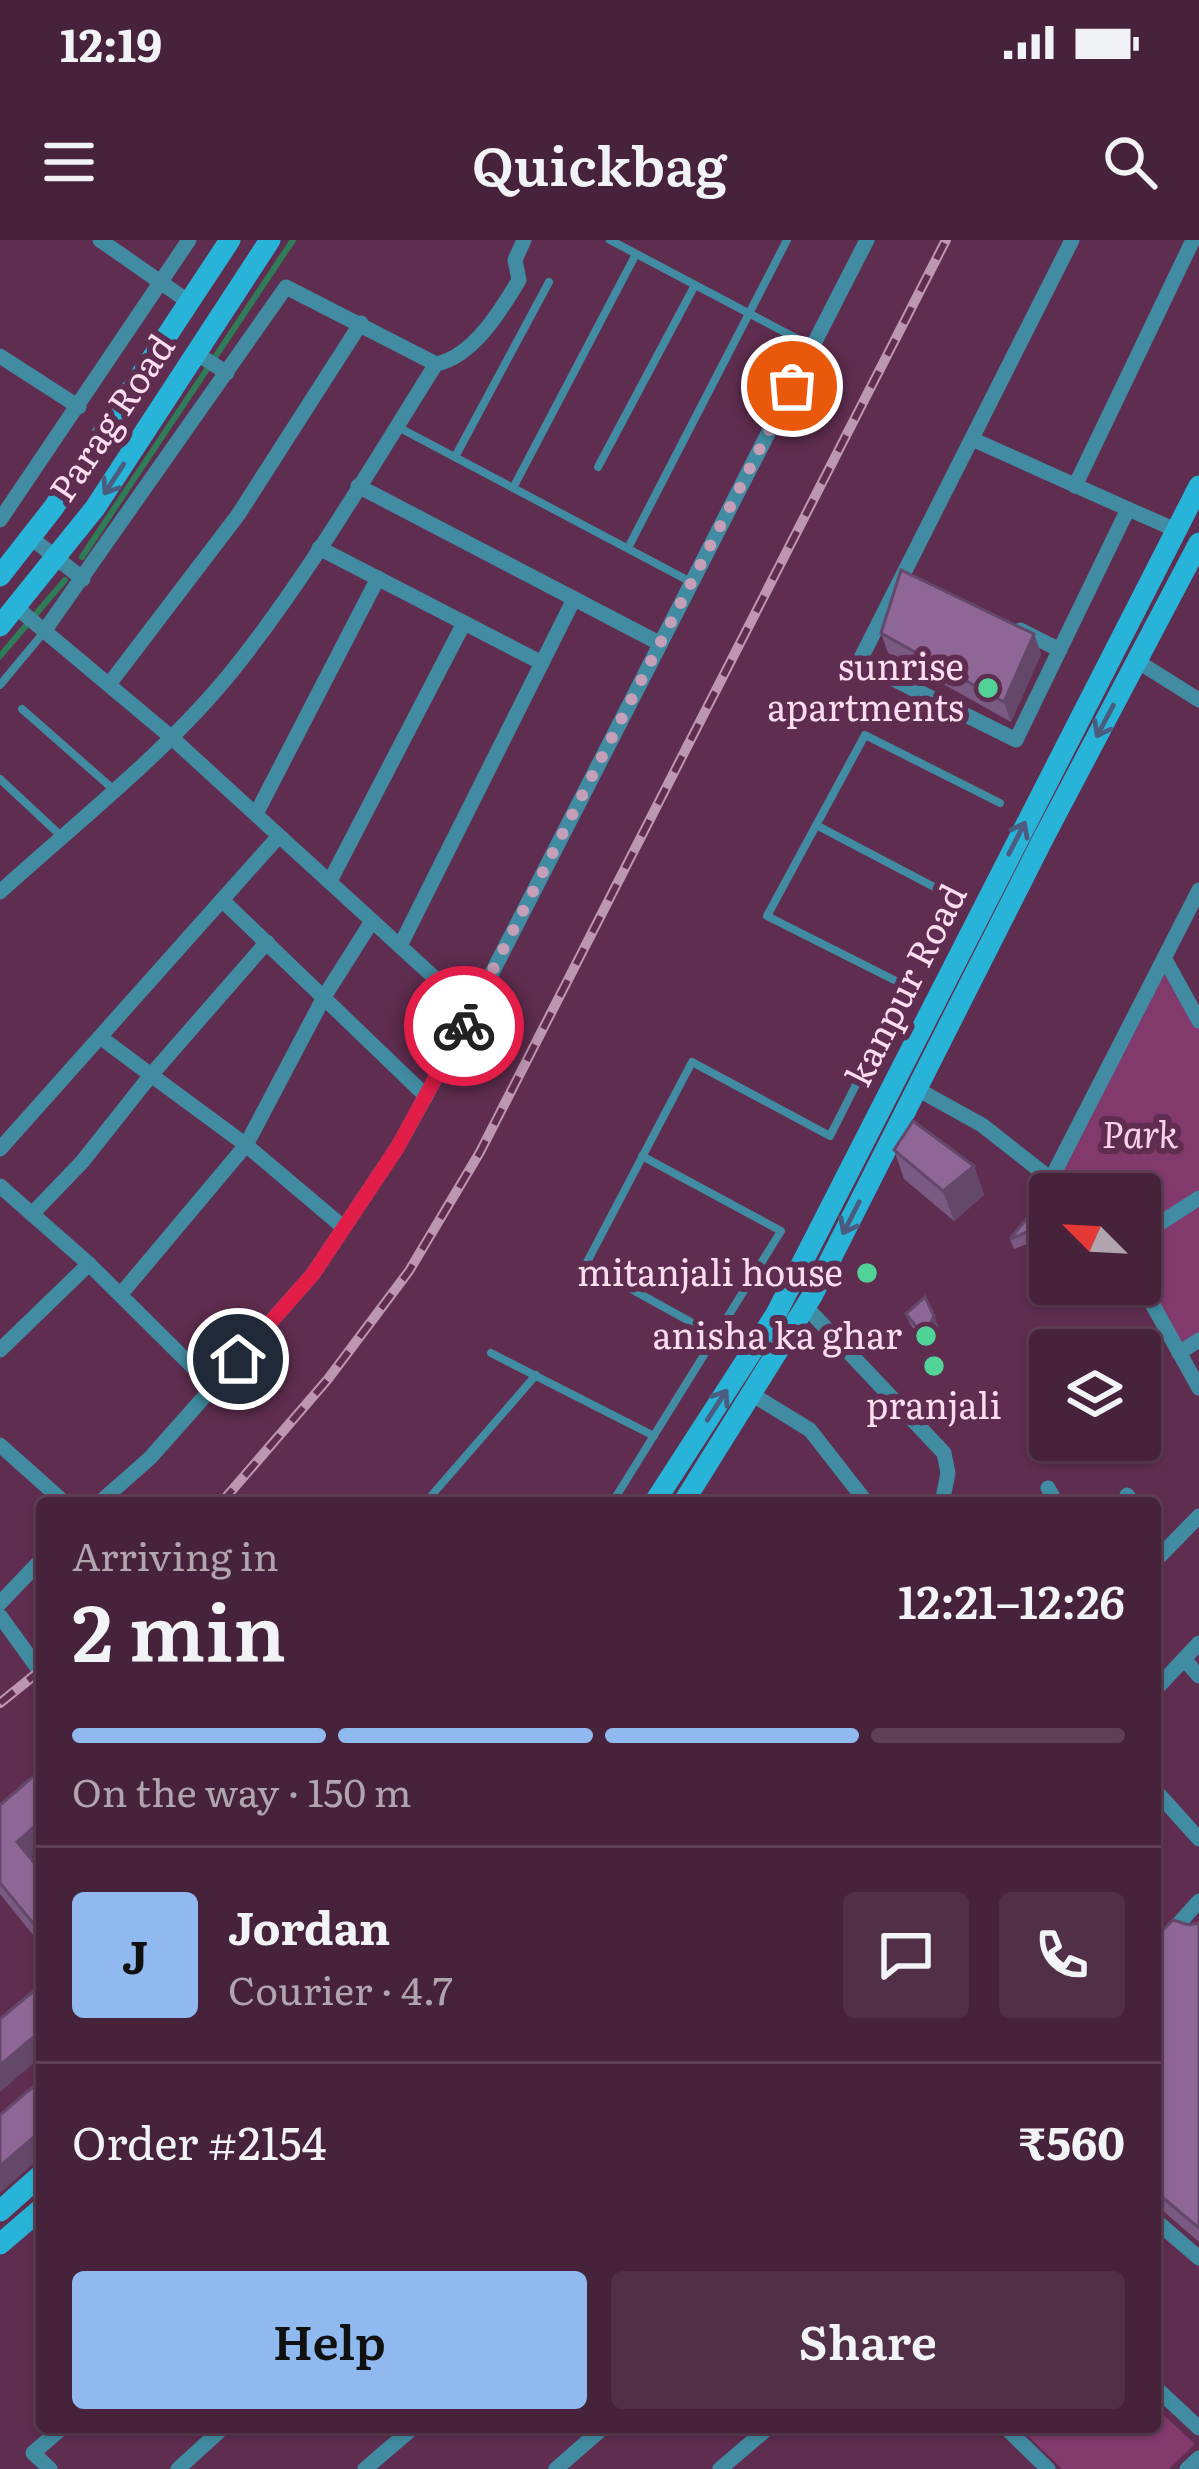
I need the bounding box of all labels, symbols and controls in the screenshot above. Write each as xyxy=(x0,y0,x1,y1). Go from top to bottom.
text: 12:19 xyxy=(60,9,162,76)
text: Quickbag xyxy=(472,122,727,203)
icon: menu xyxy=(36,129,102,195)
icon: search xyxy=(1097,129,1163,195)
street label: Parag Road xyxy=(34,322,186,511)
pin xyxy=(741,335,843,437)
icon: bag xyxy=(759,353,825,419)
one-way arrow xyxy=(101,461,126,495)
place label: sunrise apartments xyxy=(767,638,964,732)
marker: sunrise apartments xyxy=(975,675,1001,701)
one-way arrow xyxy=(1093,703,1116,738)
one-way arrow xyxy=(1007,820,1030,856)
street label: kanpur Road xyxy=(830,873,978,1094)
courier xyxy=(404,966,524,1086)
icon: bike xyxy=(431,993,497,1059)
park label: Park xyxy=(1102,1106,1178,1159)
north arrow xyxy=(1029,1173,1161,1305)
map controls xyxy=(1029,1173,1161,1461)
one-way arrow xyxy=(839,1200,862,1235)
place label: mitanjali house xyxy=(577,1244,843,1297)
marker: mitanjali house xyxy=(854,1260,880,1286)
place label: anisha ka ghar xyxy=(652,1307,902,1360)
pin xyxy=(187,1308,289,1410)
marker: anisha ka ghar xyxy=(913,1323,939,1349)
icon: home xyxy=(205,1326,271,1392)
button: layers xyxy=(1029,1329,1161,1461)
marker: pranjali xyxy=(921,1353,947,1379)
place label: pranjali xyxy=(866,1377,1002,1430)
one-way arrow xyxy=(705,1388,730,1422)
text: Arriving in xyxy=(72,1525,279,1583)
text: 12:21–12:26 xyxy=(898,1566,1125,1633)
text: 2 min xyxy=(72,1570,286,1686)
text: On the way · 150 m xyxy=(72,1761,412,1819)
text: Jordan xyxy=(228,1892,390,1959)
button: chat xyxy=(843,1892,969,2018)
button: phone xyxy=(999,1892,1125,2018)
text: J xyxy=(122,1921,148,1988)
text: Courier · 4.7 xyxy=(228,1959,453,2017)
text: Order #2154 xyxy=(72,2107,326,2174)
text: ₹560 xyxy=(1019,2107,1125,2174)
button: Help xyxy=(72,2271,587,2409)
button: Share xyxy=(611,2271,1125,2409)

